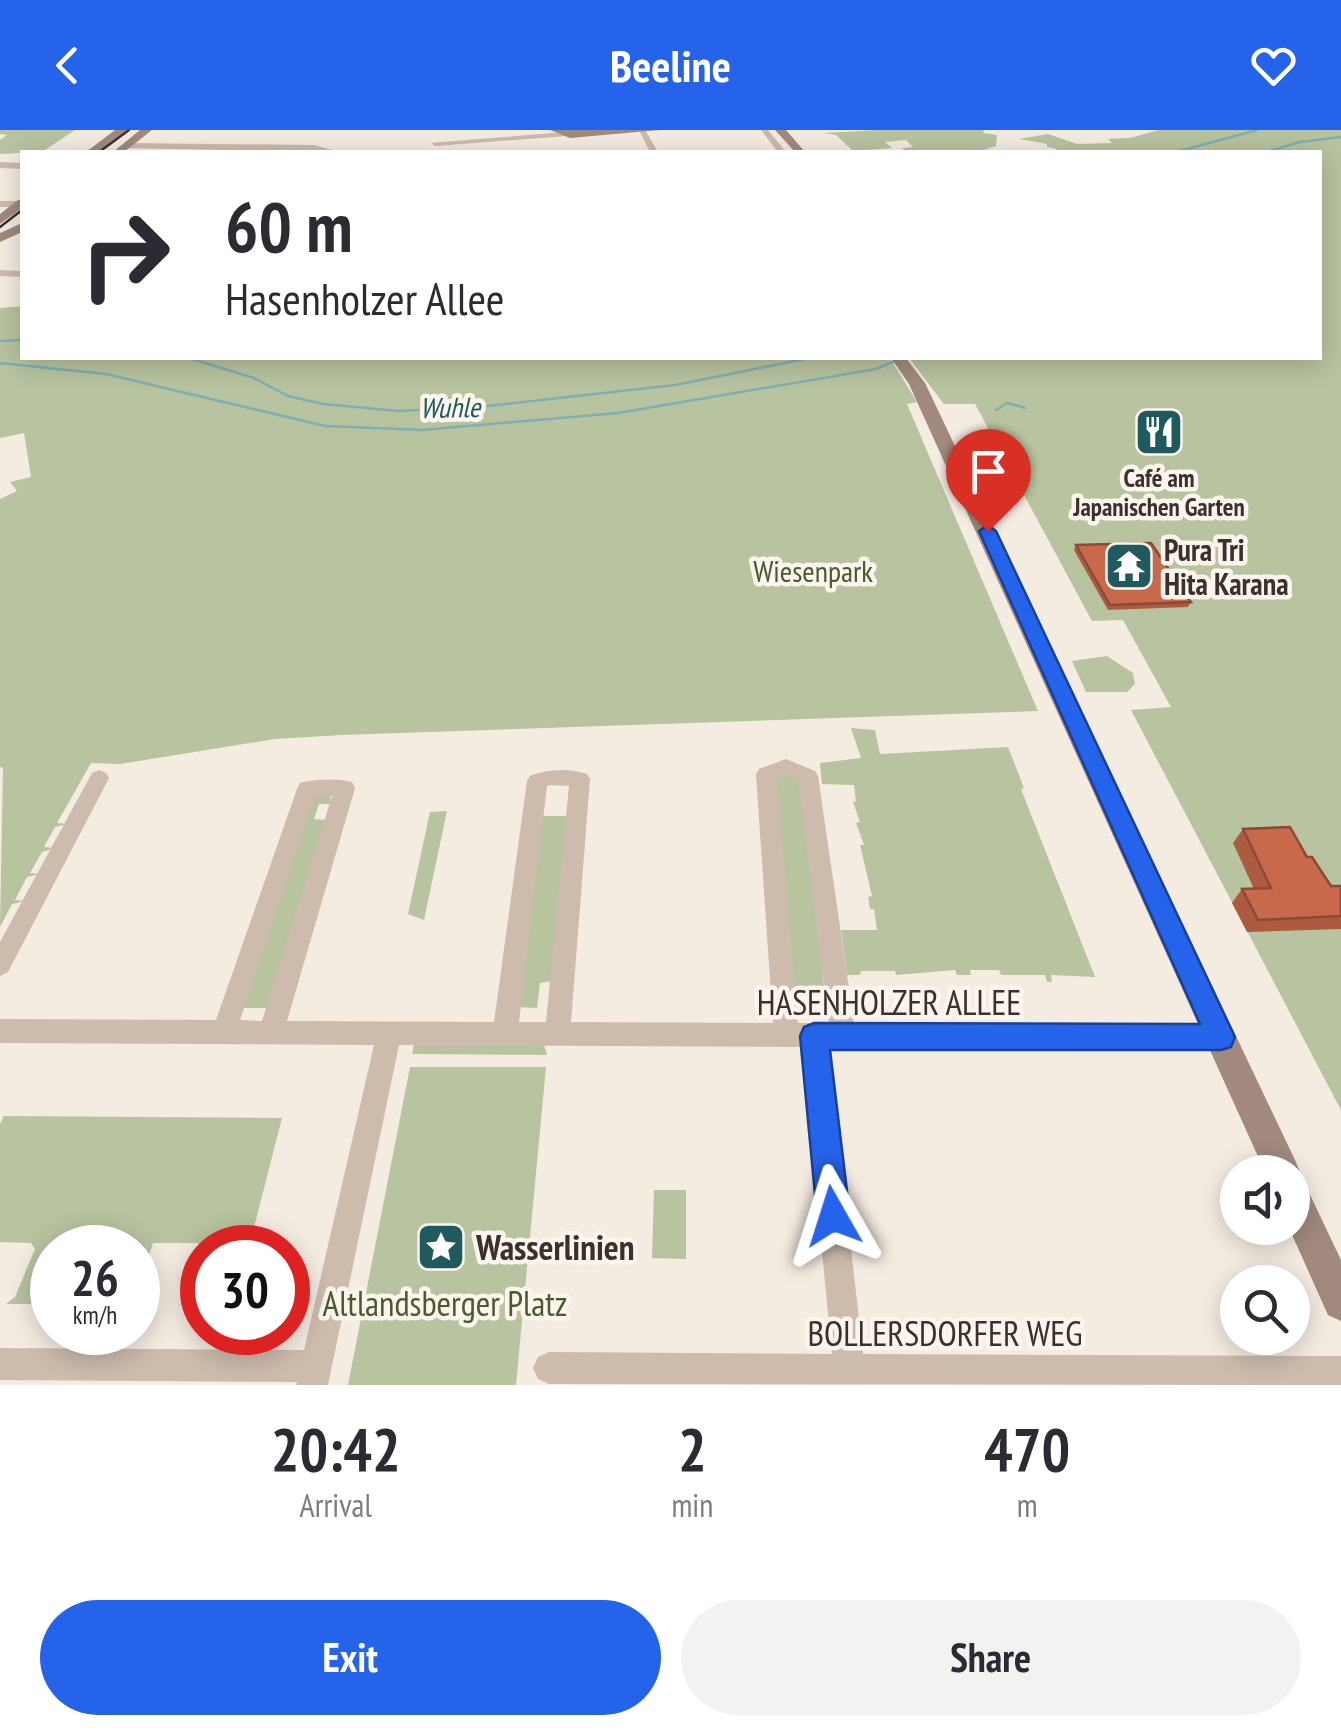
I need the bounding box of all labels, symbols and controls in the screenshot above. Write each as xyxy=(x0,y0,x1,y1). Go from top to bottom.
text: Beeline xyxy=(610,36,731,94)
icon: back xyxy=(40,38,95,93)
icon: heart xyxy=(1246,38,1301,93)
text: 60 m xyxy=(225,181,353,271)
icon: right xyxy=(60,190,190,320)
text: Hasenholzer Allee xyxy=(225,269,504,327)
water label: Wuhle xyxy=(419,388,483,426)
restaurant icon: Café am Japanischen Garten xyxy=(1133,406,1185,458)
pin xyxy=(946,429,1031,532)
icon: arrive xyxy=(961,444,1016,499)
place label: Café am Japanischen Garten xyxy=(1072,462,1245,523)
place label: Pura Tri Hita Karana xyxy=(1164,530,1289,603)
temple icon: Pura Tri Hita Karana xyxy=(1103,540,1155,592)
park label: Wiesenpark xyxy=(753,551,873,590)
street label: HASENHOLZER ALLEE xyxy=(757,979,1021,1025)
map controls xyxy=(1220,1155,1310,1355)
button: sound xyxy=(1220,1155,1310,1245)
position arrow xyxy=(781,1164,885,1268)
place icon: Wasserlinien xyxy=(415,1221,467,1273)
place label: Wasserlinien xyxy=(475,1224,635,1270)
speed limit sign: 30 xyxy=(180,1225,310,1355)
text: 26 xyxy=(71,1245,119,1310)
button: search xyxy=(1220,1265,1310,1355)
park label: Altlandsberger Platz xyxy=(323,1280,567,1326)
text: km/h xyxy=(73,1299,117,1331)
street label: BOLLERSDORFER WEG xyxy=(808,1310,1082,1356)
text: 20:42 xyxy=(271,1410,401,1488)
text: 2 xyxy=(678,1410,707,1488)
text: 470 xyxy=(984,1410,1070,1488)
text: Arrival xyxy=(300,1484,372,1526)
text: min xyxy=(671,1484,713,1526)
text: m xyxy=(1017,1484,1038,1526)
button: Exit xyxy=(40,1600,661,1715)
button: Share xyxy=(681,1600,1301,1715)

